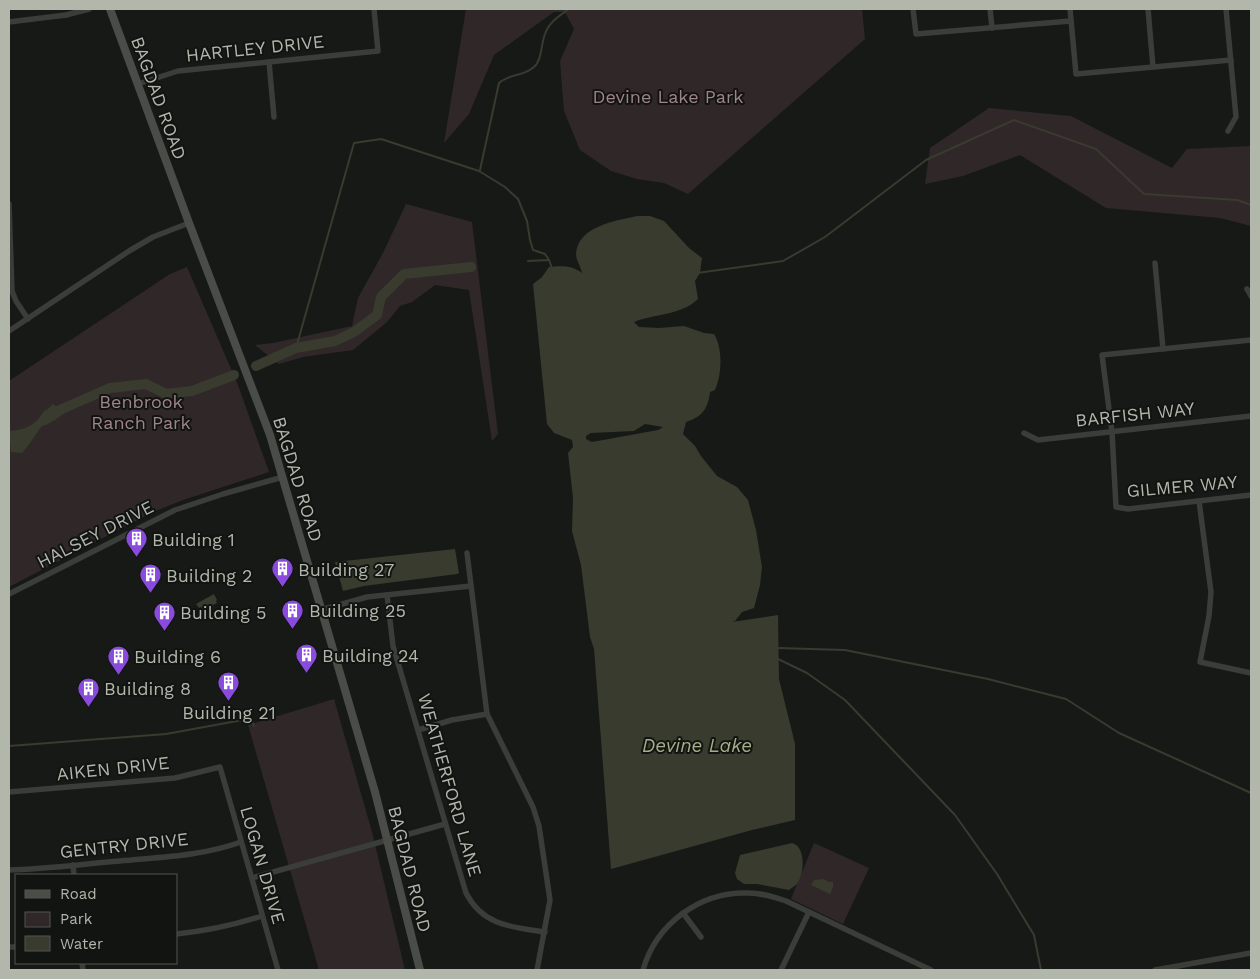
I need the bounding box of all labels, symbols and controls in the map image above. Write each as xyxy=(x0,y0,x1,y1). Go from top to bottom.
street label: HARTLEY DRIVE xyxy=(185,30,325,66)
street label: BAGDAD ROAD xyxy=(127,34,191,162)
park label: Devine Lake Park xyxy=(592,86,744,107)
park label: Benbrook Ranch Park xyxy=(91,391,191,433)
street label: BARFISH WAY xyxy=(1074,397,1196,431)
street label: BAGDAD ROAD xyxy=(269,414,327,544)
street label: GILMER WAY xyxy=(1126,471,1239,501)
street label: HALSEY DRIVE xyxy=(33,496,157,572)
building icon: Building 1 xyxy=(124,527,148,558)
place label: Building 1 xyxy=(152,529,235,550)
building icon: Building 27 xyxy=(270,557,294,588)
place label: Building 27 xyxy=(298,559,394,580)
building icon: Building 2 xyxy=(138,563,162,594)
place label: Building 2 xyxy=(166,565,253,586)
building icon: Building 25 xyxy=(281,598,305,629)
building icon: Building 5 xyxy=(152,600,176,631)
place label: Building 25 xyxy=(309,600,406,621)
place label: Building 5 xyxy=(180,602,267,623)
building icon: Building 24 xyxy=(294,643,318,674)
building icon: Building 6 xyxy=(106,644,130,675)
place label: Building 24 xyxy=(322,645,419,666)
place label: Building 6 xyxy=(134,646,221,667)
building icon: Building 21 xyxy=(217,670,241,701)
building icon: Building 8 xyxy=(76,676,100,707)
place label: Building 8 xyxy=(104,678,191,699)
street label: WEATHERFORD LANE xyxy=(414,691,486,879)
place label: Building 21 xyxy=(182,702,276,723)
water label: Devine Lake xyxy=(642,734,752,757)
street label: AIKEN DRIVE xyxy=(56,752,170,784)
street label: LOGAN DRIVE xyxy=(236,804,290,926)
street label: BAGDAD ROAD xyxy=(384,804,436,934)
street label: GENTRY DRIVE xyxy=(59,828,189,862)
legend xyxy=(15,874,178,964)
text: Road xyxy=(60,885,97,903)
text: Park xyxy=(60,910,93,928)
text: Water xyxy=(60,935,103,953)

